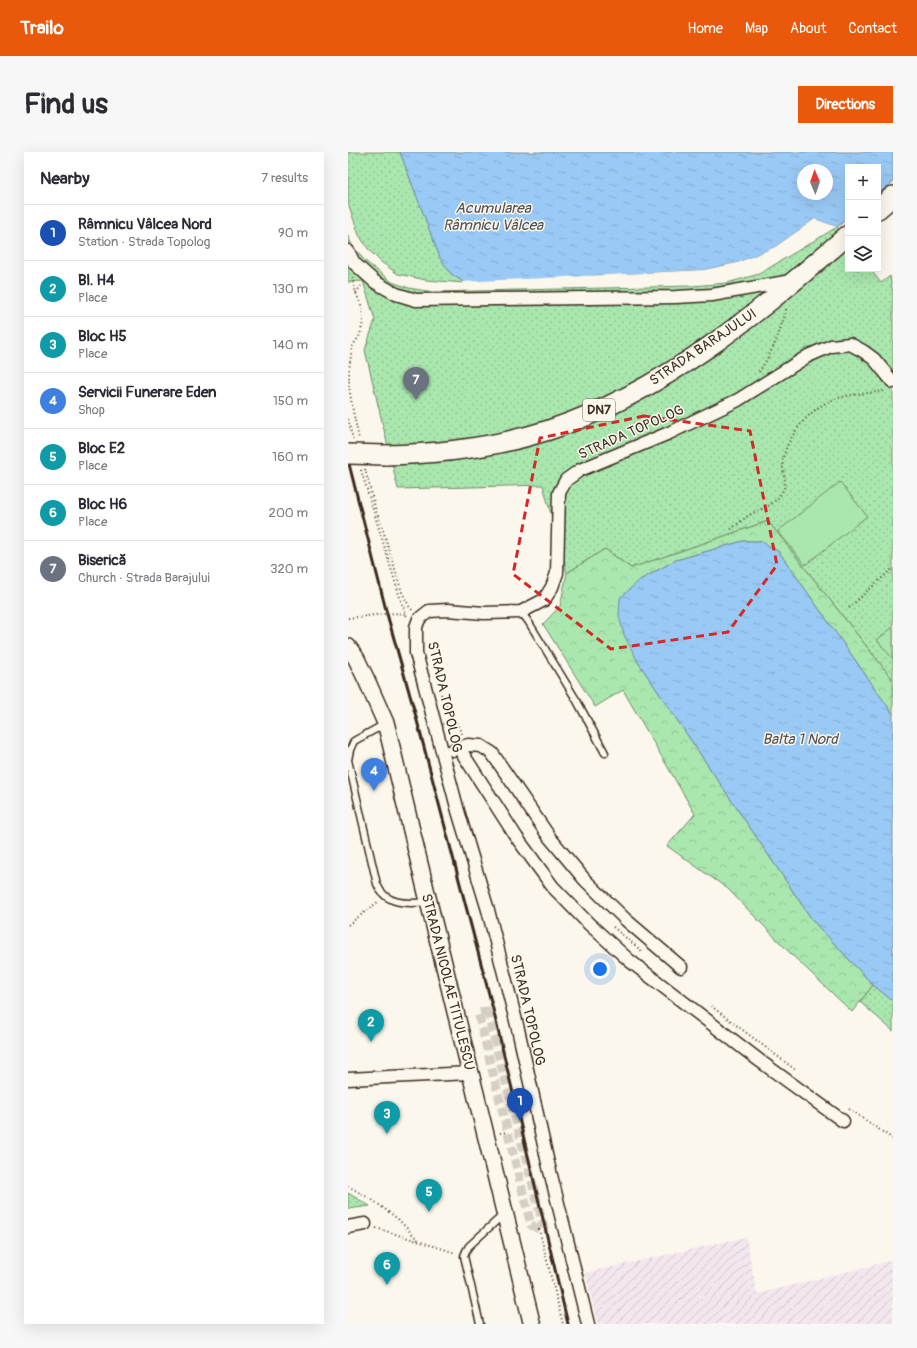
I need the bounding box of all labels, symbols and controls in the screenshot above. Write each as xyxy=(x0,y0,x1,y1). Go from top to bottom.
text: Trailo xyxy=(20,16,64,40)
text: Home xyxy=(688,20,723,37)
text: Map xyxy=(745,20,768,37)
text: About xyxy=(790,20,826,37)
text: Contact xyxy=(848,20,897,37)
button: Directions xyxy=(798,86,893,123)
text: Find us xyxy=(24,87,108,122)
north arrow xyxy=(797,164,833,200)
map controls xyxy=(845,164,881,272)
button: + xyxy=(845,164,881,200)
text: Nearby xyxy=(40,168,89,189)
text: 7 results xyxy=(261,170,308,186)
water label: Acumularea Râmnicu Vâlcea xyxy=(443,199,544,235)
button: − xyxy=(845,200,881,236)
text: Râmnicu Vâlcea Nord xyxy=(78,215,212,234)
text: 1 xyxy=(50,225,56,241)
text: 90 m xyxy=(278,225,308,241)
text: Station · Strada Topolog xyxy=(78,234,210,250)
button: layers xyxy=(845,236,881,272)
text: Bl. H4 xyxy=(78,271,115,290)
text: 2 xyxy=(49,281,57,297)
text: 130 m xyxy=(272,281,308,297)
text: Place xyxy=(78,290,107,306)
street label: STRADA BARAJULUI xyxy=(646,305,760,389)
text: Bloc H5 xyxy=(78,327,127,346)
text: 3 xyxy=(49,337,57,353)
text: 140 m xyxy=(272,337,308,353)
text: Place xyxy=(78,346,107,362)
pin: 7 xyxy=(403,367,429,400)
text: Servicii Funerare Eden xyxy=(78,383,217,402)
text: 4 xyxy=(49,393,57,409)
text: 150 m xyxy=(273,393,308,409)
road number: DN7 xyxy=(583,399,615,421)
street label: STRADA TOPOLOG xyxy=(576,401,686,463)
text: Shop xyxy=(78,402,105,418)
text: Bloc E2 xyxy=(78,439,125,458)
text: 5 xyxy=(49,449,57,465)
text: 160 m xyxy=(272,449,308,465)
text: Place xyxy=(78,458,107,474)
text: Bloc H6 xyxy=(78,495,127,514)
text: 6 xyxy=(49,505,57,521)
text: 200 m xyxy=(269,505,308,521)
text: Place xyxy=(78,514,107,530)
text: Biserică xyxy=(78,551,127,570)
text: 7 xyxy=(50,561,56,577)
text: 320 m xyxy=(270,561,308,577)
text: Church · Strada Barajului xyxy=(78,570,210,586)
street label: STRADA TOPOLOG xyxy=(424,640,466,754)
water label: Balta 1 Nord xyxy=(762,730,839,749)
pin: 4 xyxy=(361,758,387,791)
street label: STRADA NICOLAE TITULESCU xyxy=(418,892,478,1072)
street label: STRADA TOPOLOG xyxy=(507,953,549,1067)
your location xyxy=(590,959,610,979)
pin: 2 xyxy=(358,1009,384,1042)
pin: 1 xyxy=(507,1088,533,1121)
pin: 3 xyxy=(374,1101,400,1134)
pin: 5 xyxy=(416,1179,442,1212)
pin: 6 xyxy=(374,1252,400,1285)

